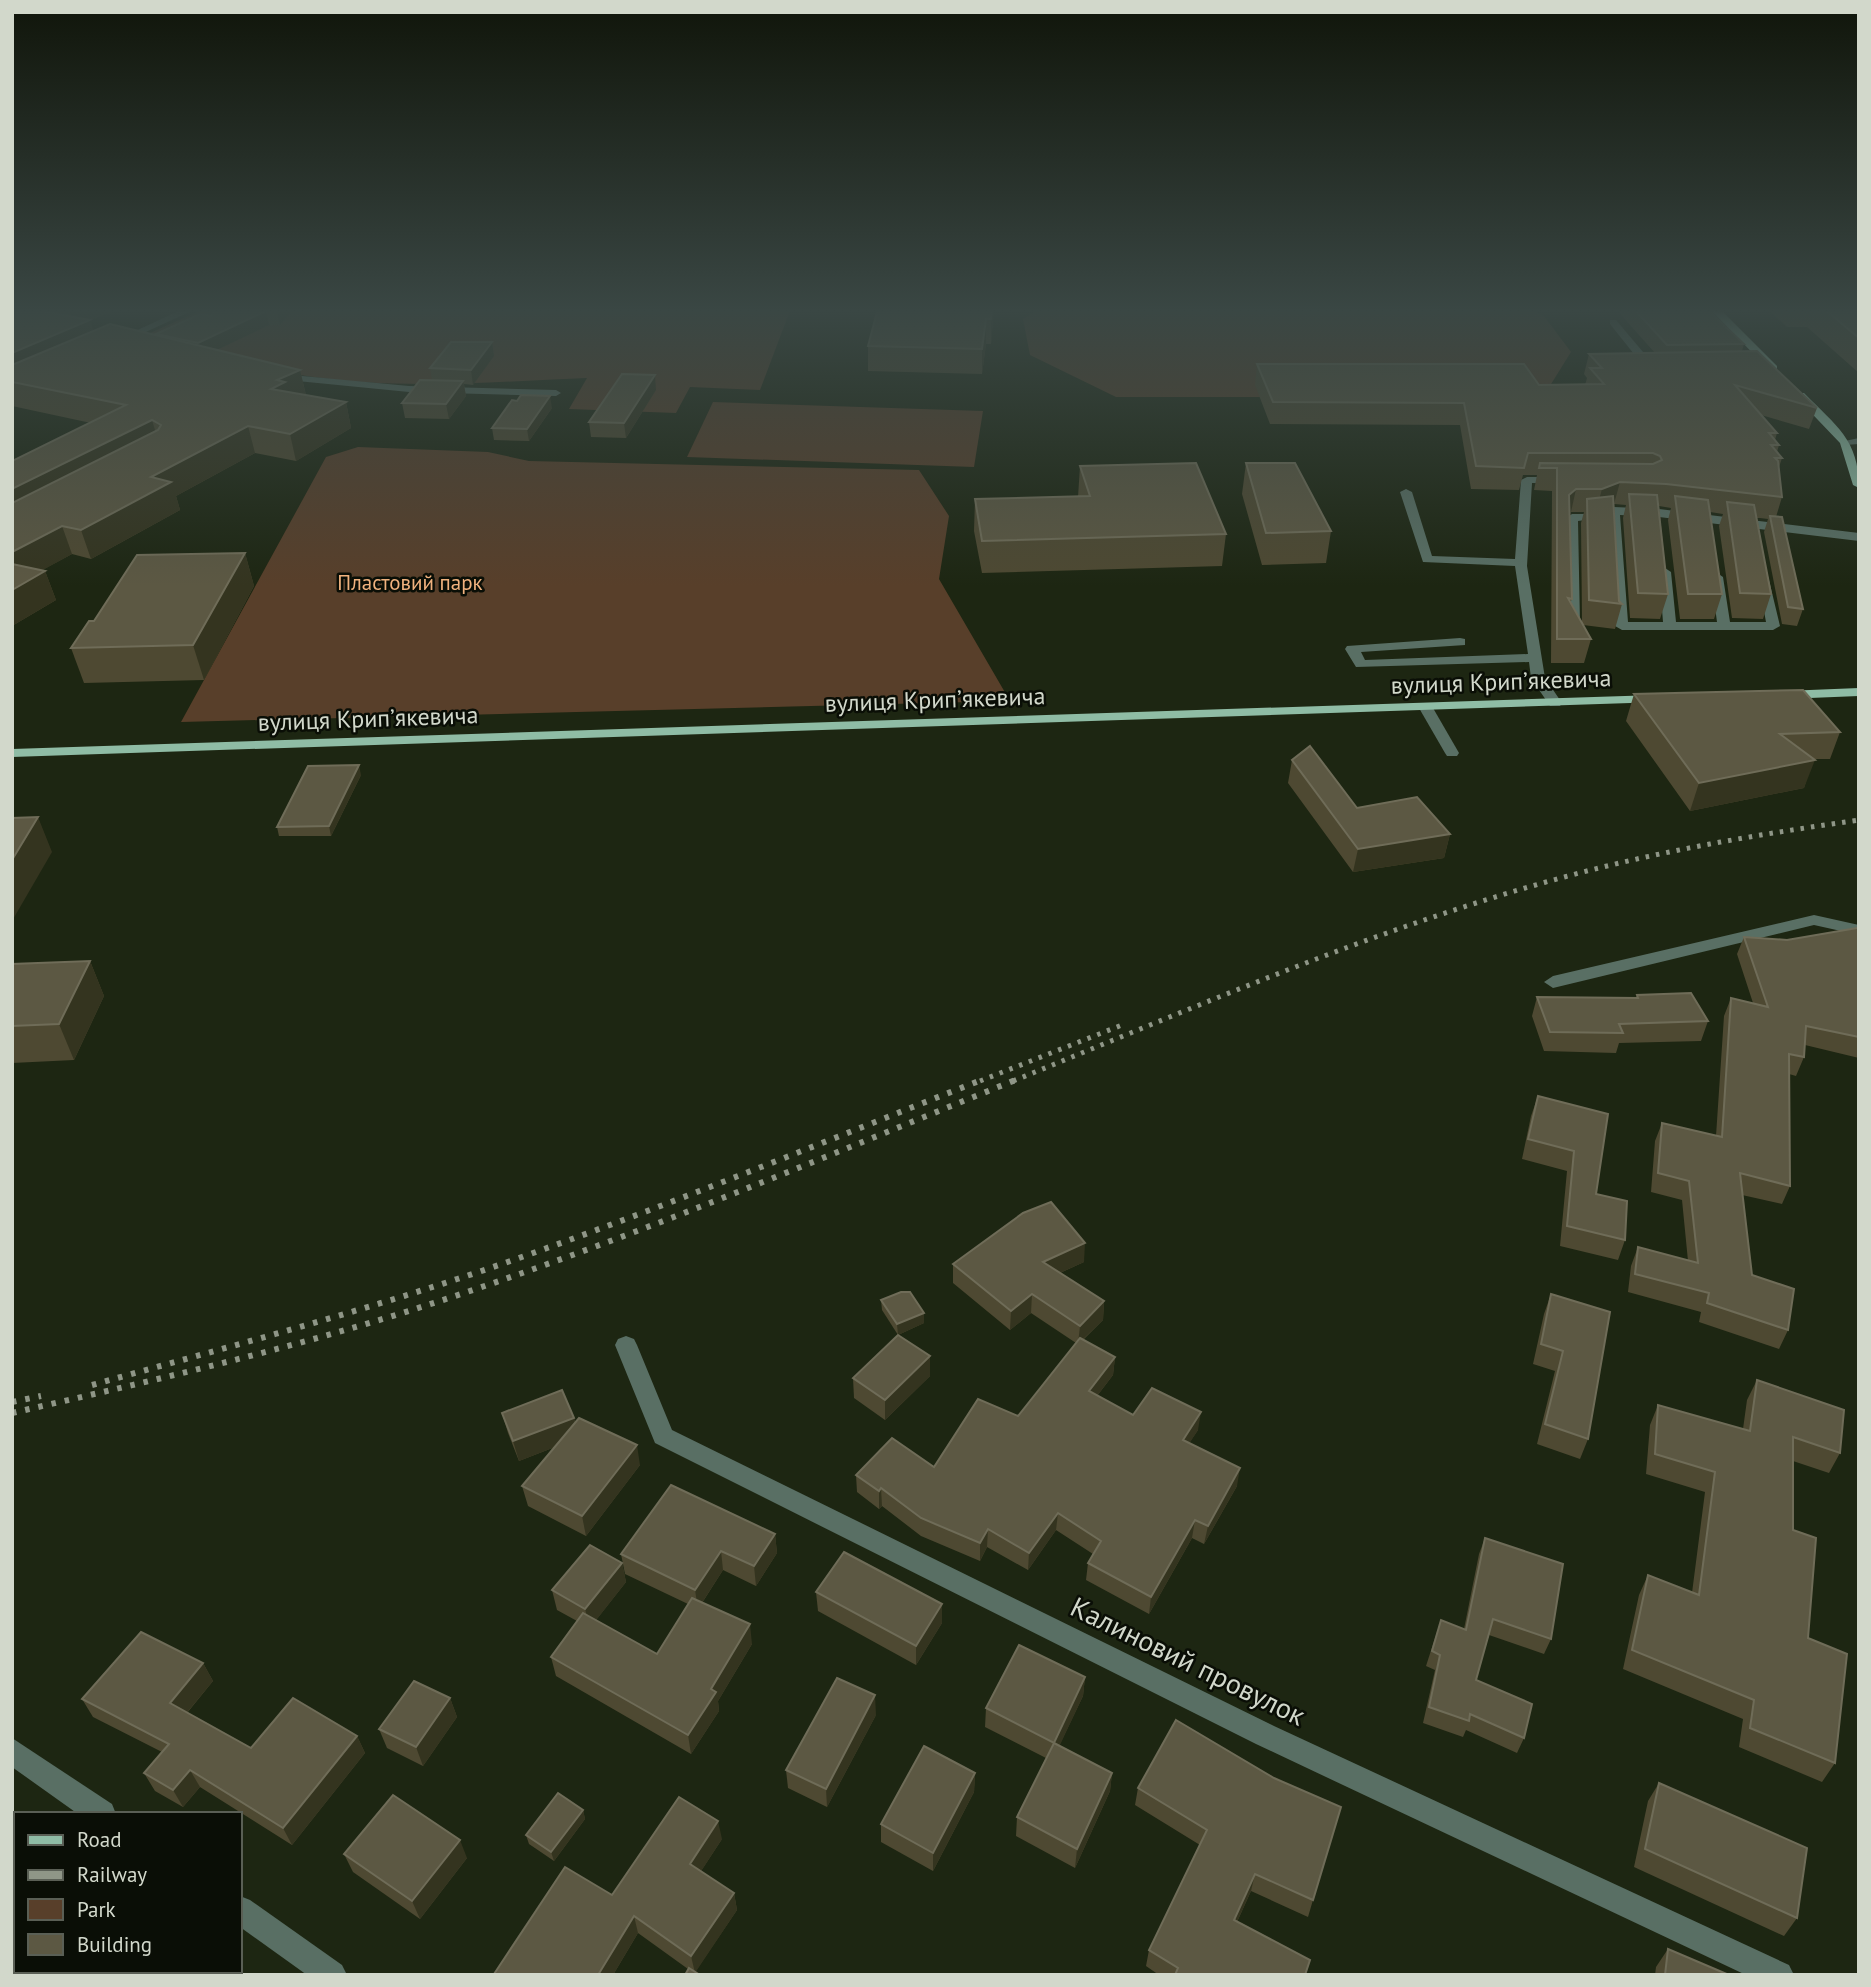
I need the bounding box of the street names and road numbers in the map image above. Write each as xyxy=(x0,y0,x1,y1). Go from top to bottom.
street label: вулиця Крипʼякевича xyxy=(1390,662,1612,701)
street label: вулиця Крипʼякевича xyxy=(824,680,1046,719)
street label: вулиця Крипʼякевича xyxy=(257,699,479,738)
street label: Калиновий провулок xyxy=(1065,1588,1312,1734)

